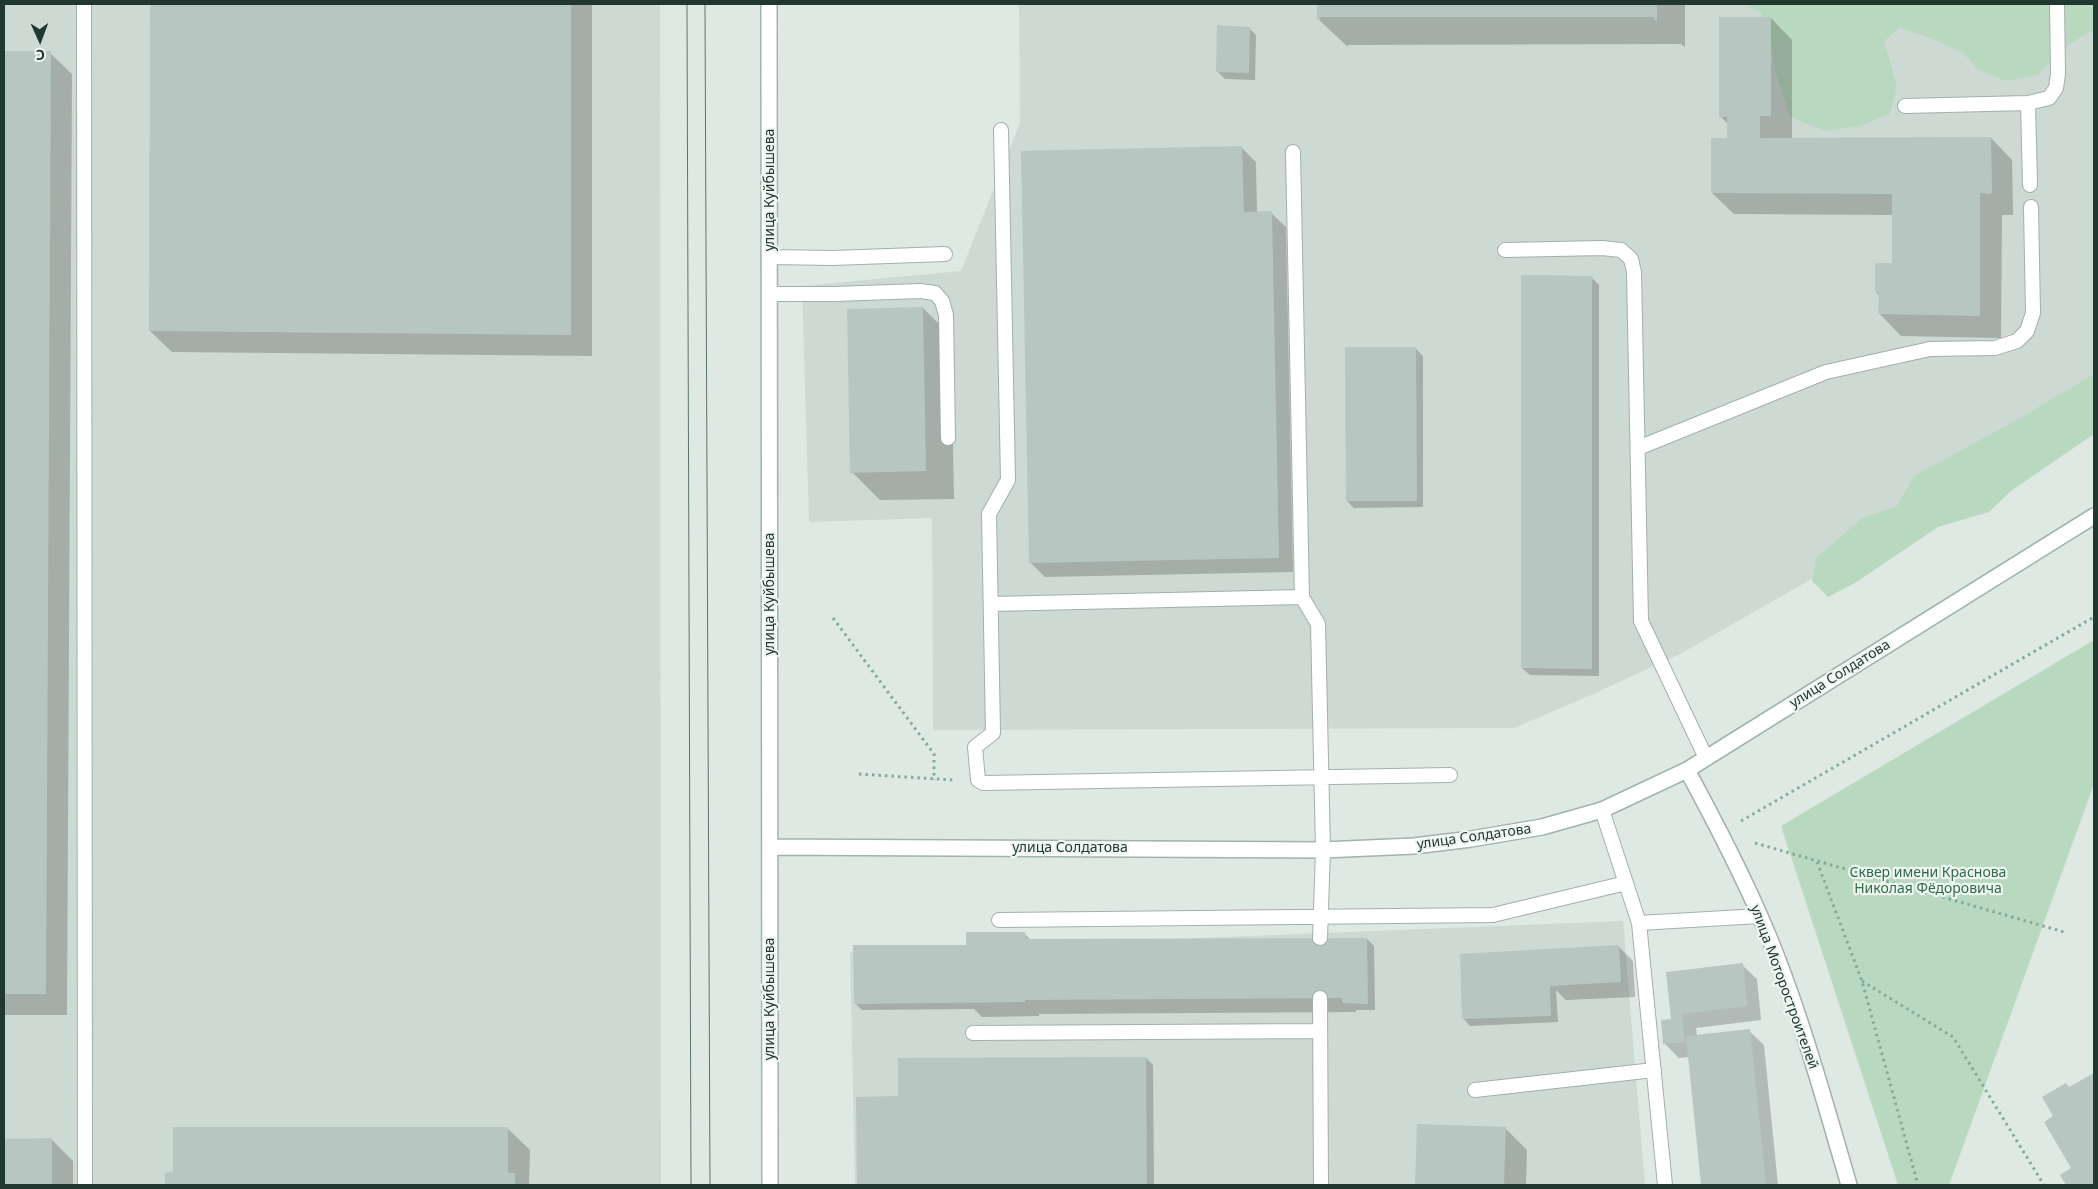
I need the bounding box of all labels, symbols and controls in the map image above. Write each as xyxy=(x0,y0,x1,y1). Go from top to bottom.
north arrow xyxy=(15,15,65,65)
text: С xyxy=(36,46,45,65)
street label: улица Куйбышева xyxy=(762,129,778,251)
street label: улица Куйбышева xyxy=(762,533,778,655)
street label: улица Солдатова xyxy=(1787,636,1893,712)
street label: улица Солдатова xyxy=(1416,821,1532,853)
street label: улица Солдатова xyxy=(1012,840,1128,856)
park label: Сквер имени Краснова Николая Фёдоровича xyxy=(1850,865,2006,898)
street label: улица Моторостроителей xyxy=(1746,903,1822,1071)
street label: улица Куйбышева xyxy=(762,938,778,1060)

